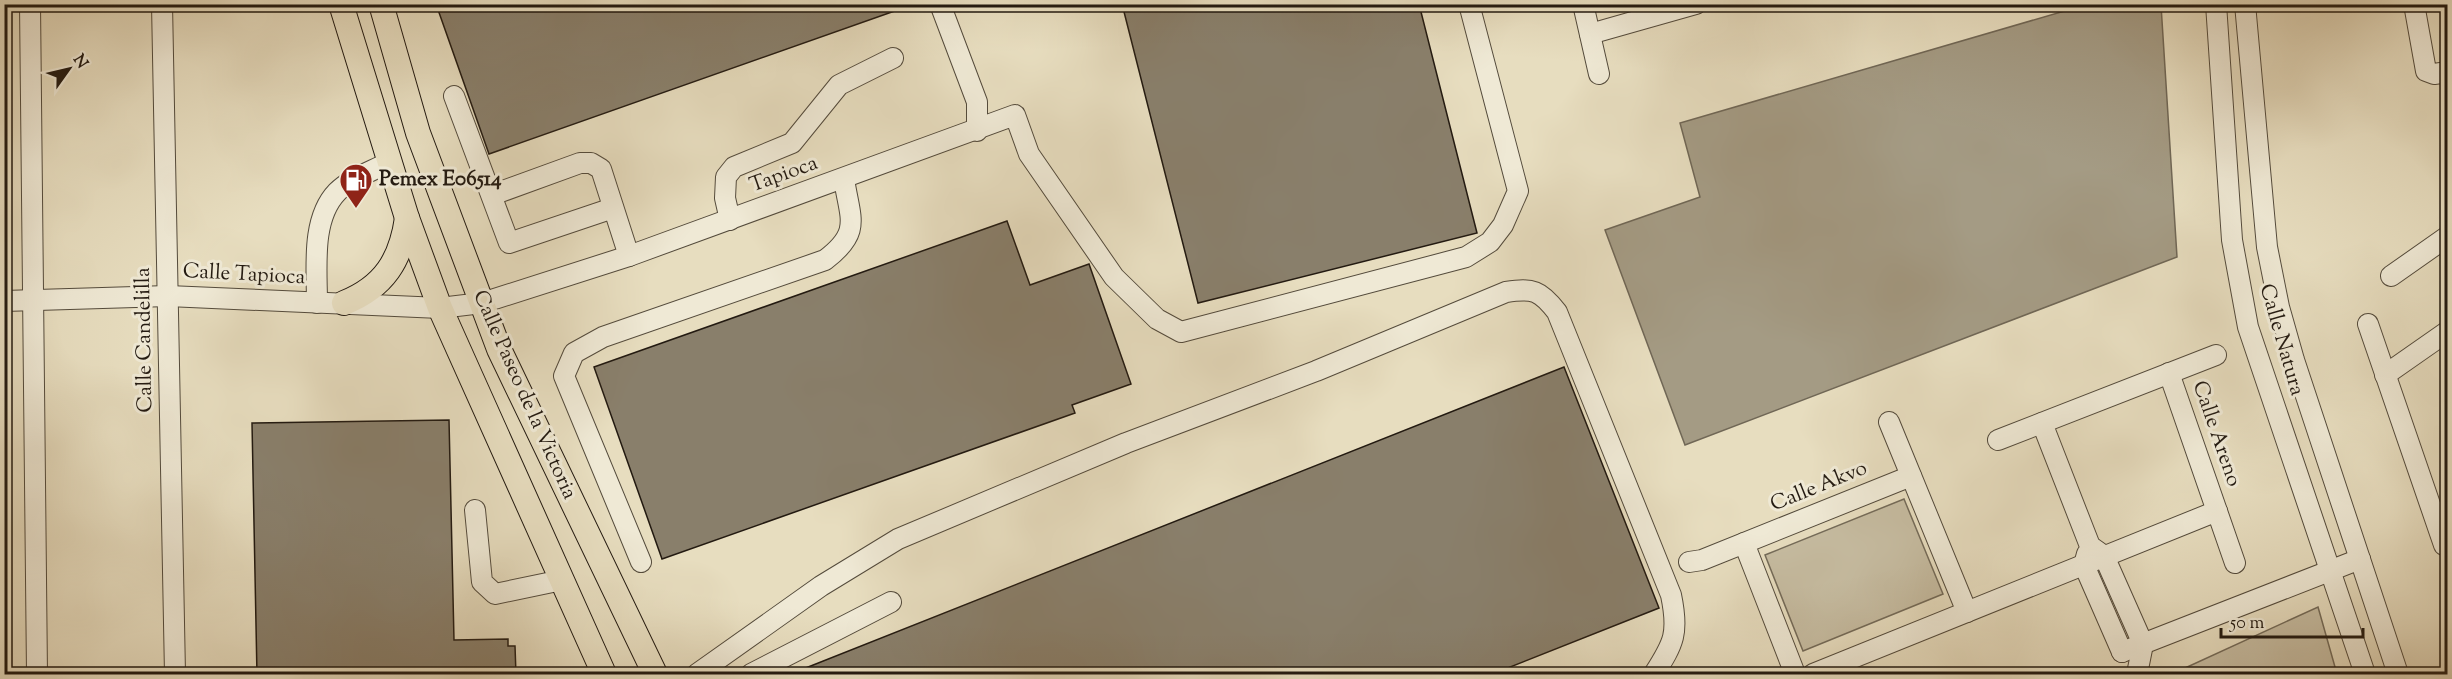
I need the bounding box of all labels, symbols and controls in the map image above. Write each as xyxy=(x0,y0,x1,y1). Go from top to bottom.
north arrow xyxy=(39,39,99,99)
text: N xyxy=(66,50,93,74)
street label: Tapioca xyxy=(746,149,823,201)
fuel station icon: Pemex E06514 xyxy=(338,162,374,209)
place label: Pemex E06514 xyxy=(379,165,502,195)
street label: Calle Tapioca xyxy=(182,257,306,293)
street label: Calle Candelilla xyxy=(129,267,161,413)
street label: Calle Natura xyxy=(2251,281,2311,400)
street label: Calle Paseo de la Victoria xyxy=(464,285,584,505)
street label: Calle Areno xyxy=(2184,377,2248,491)
street label: Calle Akvo xyxy=(1766,454,1872,520)
scale bar xyxy=(2221,601,2364,639)
text: 50 m xyxy=(2229,611,2265,637)

